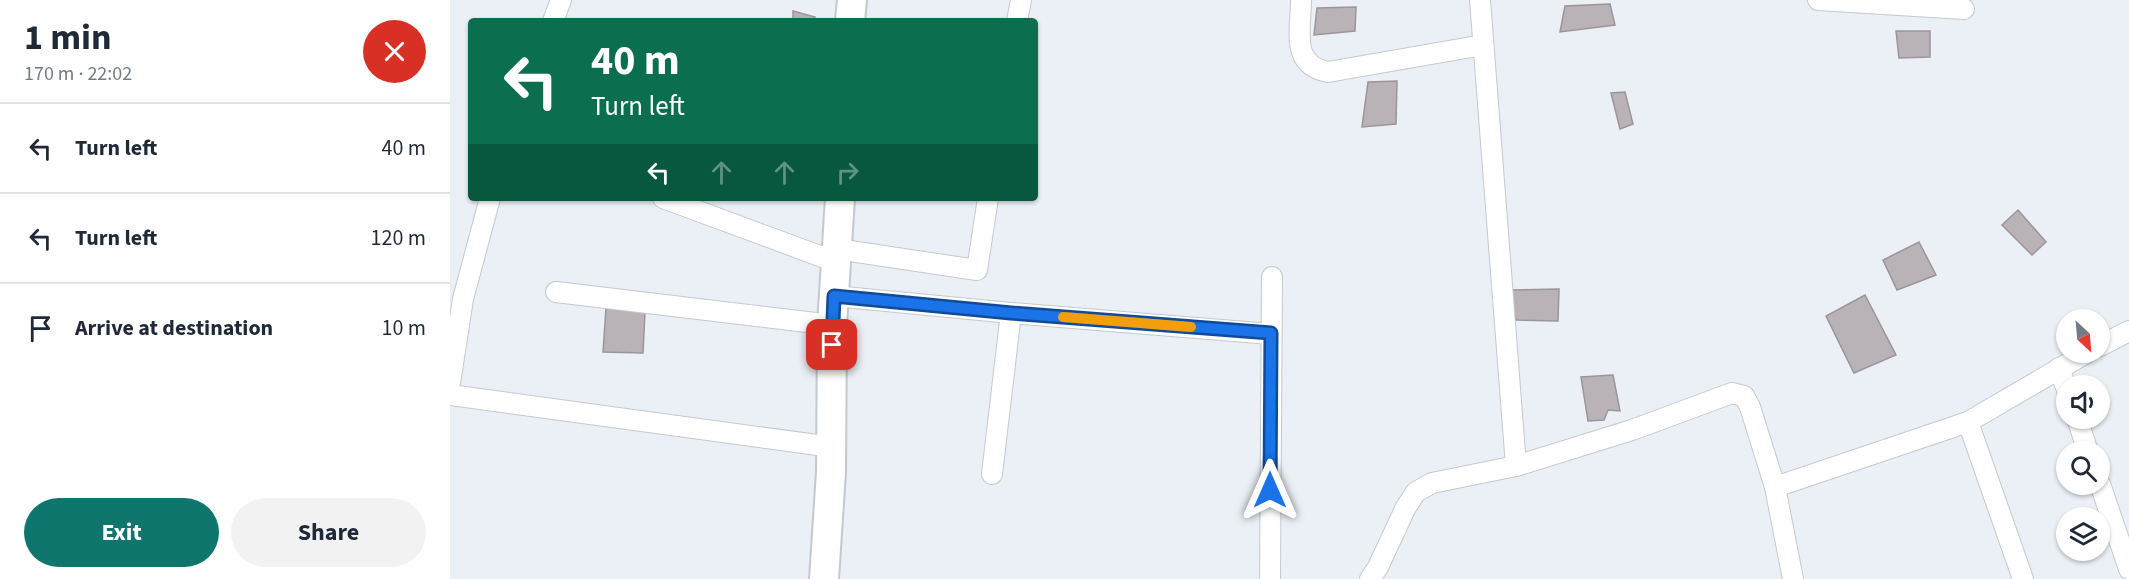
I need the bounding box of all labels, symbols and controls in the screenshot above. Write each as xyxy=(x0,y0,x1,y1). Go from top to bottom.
text: 1 min xyxy=(24,12,112,63)
button: close xyxy=(363,20,426,83)
text: 40 m xyxy=(591,31,680,91)
icon: left xyxy=(492,42,570,120)
text: 170 m · 22:02 xyxy=(24,60,132,88)
text: Turn left xyxy=(591,87,685,126)
icon: left xyxy=(24,132,57,165)
text: Turn left xyxy=(75,132,157,164)
text: 40 m xyxy=(381,132,426,164)
icon: left xyxy=(642,156,675,189)
icon: ahead xyxy=(705,156,738,189)
icon: ahead xyxy=(768,156,801,189)
icon: right xyxy=(831,156,864,189)
icon: left xyxy=(24,222,57,255)
text: Turn left xyxy=(75,222,157,254)
text: 120 m xyxy=(371,222,426,254)
north arrow xyxy=(2056,309,2110,363)
map controls xyxy=(2056,309,2110,561)
icon: arrive xyxy=(24,312,57,345)
text: Arrive at destination xyxy=(75,312,273,344)
text: 10 m xyxy=(381,312,426,344)
pin xyxy=(806,319,857,370)
icon: arrive xyxy=(815,328,848,361)
button: sound xyxy=(2056,375,2110,429)
button: search xyxy=(2056,441,2110,495)
position arrow xyxy=(1238,458,1302,522)
button: Exit xyxy=(24,498,219,567)
button: Share xyxy=(231,498,426,567)
button: layers xyxy=(2056,507,2110,561)

